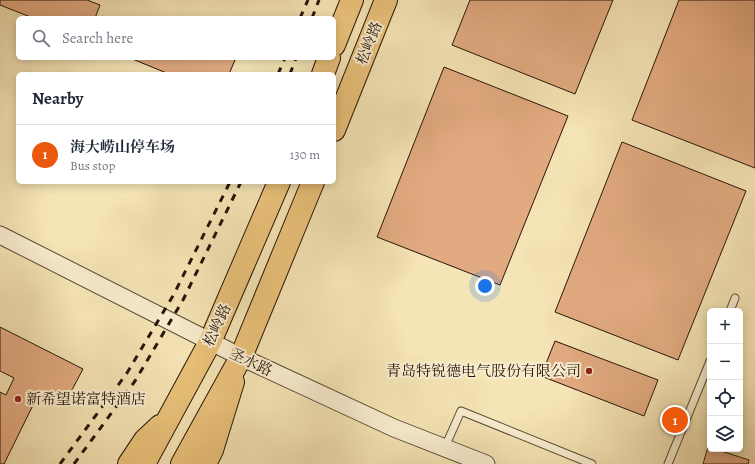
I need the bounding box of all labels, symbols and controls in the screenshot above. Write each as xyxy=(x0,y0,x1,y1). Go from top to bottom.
search box xyxy=(16,16,336,60)
street label: 松岭路 xyxy=(351,18,387,68)
icon: search xyxy=(30,27,52,49)
text: Search here xyxy=(62,28,133,48)
text: Nearby xyxy=(32,87,83,110)
text: 海大崂山停车场 xyxy=(70,137,175,157)
text: 1 xyxy=(43,146,47,163)
text: 130 m xyxy=(290,146,320,163)
text: Bus stop xyxy=(70,157,115,174)
your location xyxy=(475,276,495,296)
street label: 松岭路 xyxy=(198,300,236,350)
map controls xyxy=(707,308,743,452)
button: + xyxy=(707,308,743,344)
street label: 圣水路 xyxy=(226,343,276,381)
button: − xyxy=(707,344,743,380)
place label: 青岛特锐德电气股份有限公司 xyxy=(386,361,581,381)
marker: 青岛特锐德电气股份有限公司 xyxy=(584,366,594,376)
button: locate xyxy=(707,380,743,416)
place label: 新希望诺富特酒店 xyxy=(26,389,146,409)
marker: 新希望诺富特酒店 xyxy=(13,394,23,404)
pin: 1 xyxy=(662,405,688,435)
button: layers xyxy=(707,416,743,452)

